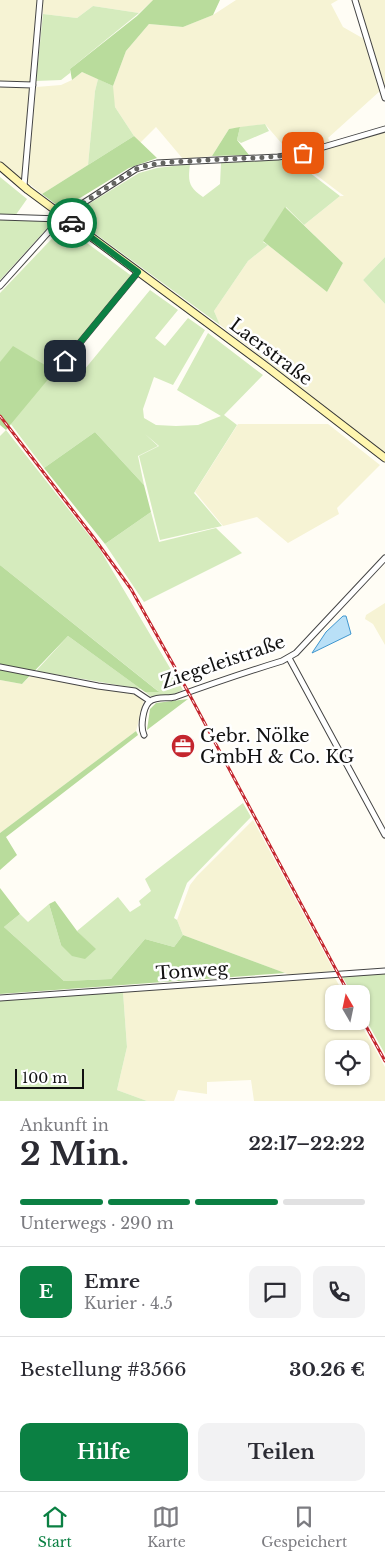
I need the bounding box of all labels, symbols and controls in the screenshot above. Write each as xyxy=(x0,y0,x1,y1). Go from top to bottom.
pin xyxy=(282,132,324,174)
icon: bag xyxy=(289,139,317,167)
courier xyxy=(47,198,97,248)
icon: car xyxy=(58,209,86,237)
street label: Laerstraße xyxy=(225,314,317,390)
pin xyxy=(44,340,86,382)
icon: home xyxy=(51,347,79,375)
street label: Ziegeleistraße xyxy=(158,630,288,694)
place label: Gebr. Nölke GmbH & Co. KG xyxy=(200,725,354,768)
office icon: Gebr. Nölke GmbH & Co. KG xyxy=(170,733,196,759)
street label: Tonweg xyxy=(155,957,229,984)
north arrow xyxy=(325,985,370,1030)
map controls xyxy=(325,985,370,1085)
button: locate xyxy=(325,1040,370,1085)
scale bar xyxy=(15,1066,84,1089)
text: 100 m xyxy=(22,1069,67,1087)
text: Ankunft in xyxy=(20,1115,109,1135)
text: 22:17–22:22 xyxy=(248,1132,365,1155)
text: 2 Min. xyxy=(20,1134,129,1174)
text: Unterwegs · 290 m xyxy=(20,1213,174,1233)
button: chat xyxy=(249,1266,301,1318)
button: phone xyxy=(313,1266,365,1318)
text: Emre xyxy=(84,1270,140,1293)
text: E xyxy=(39,1280,53,1303)
text: Kurier · 4.5 xyxy=(84,1293,173,1313)
text: Bestellung #3566 xyxy=(20,1358,187,1381)
text: 30.26 € xyxy=(289,1358,365,1381)
button: Hilfe xyxy=(20,1423,188,1481)
button: Teilen xyxy=(198,1423,365,1481)
tab: Start xyxy=(38,1503,72,1551)
tab: Karte xyxy=(147,1503,186,1551)
tab: Gespeichert xyxy=(261,1503,347,1551)

